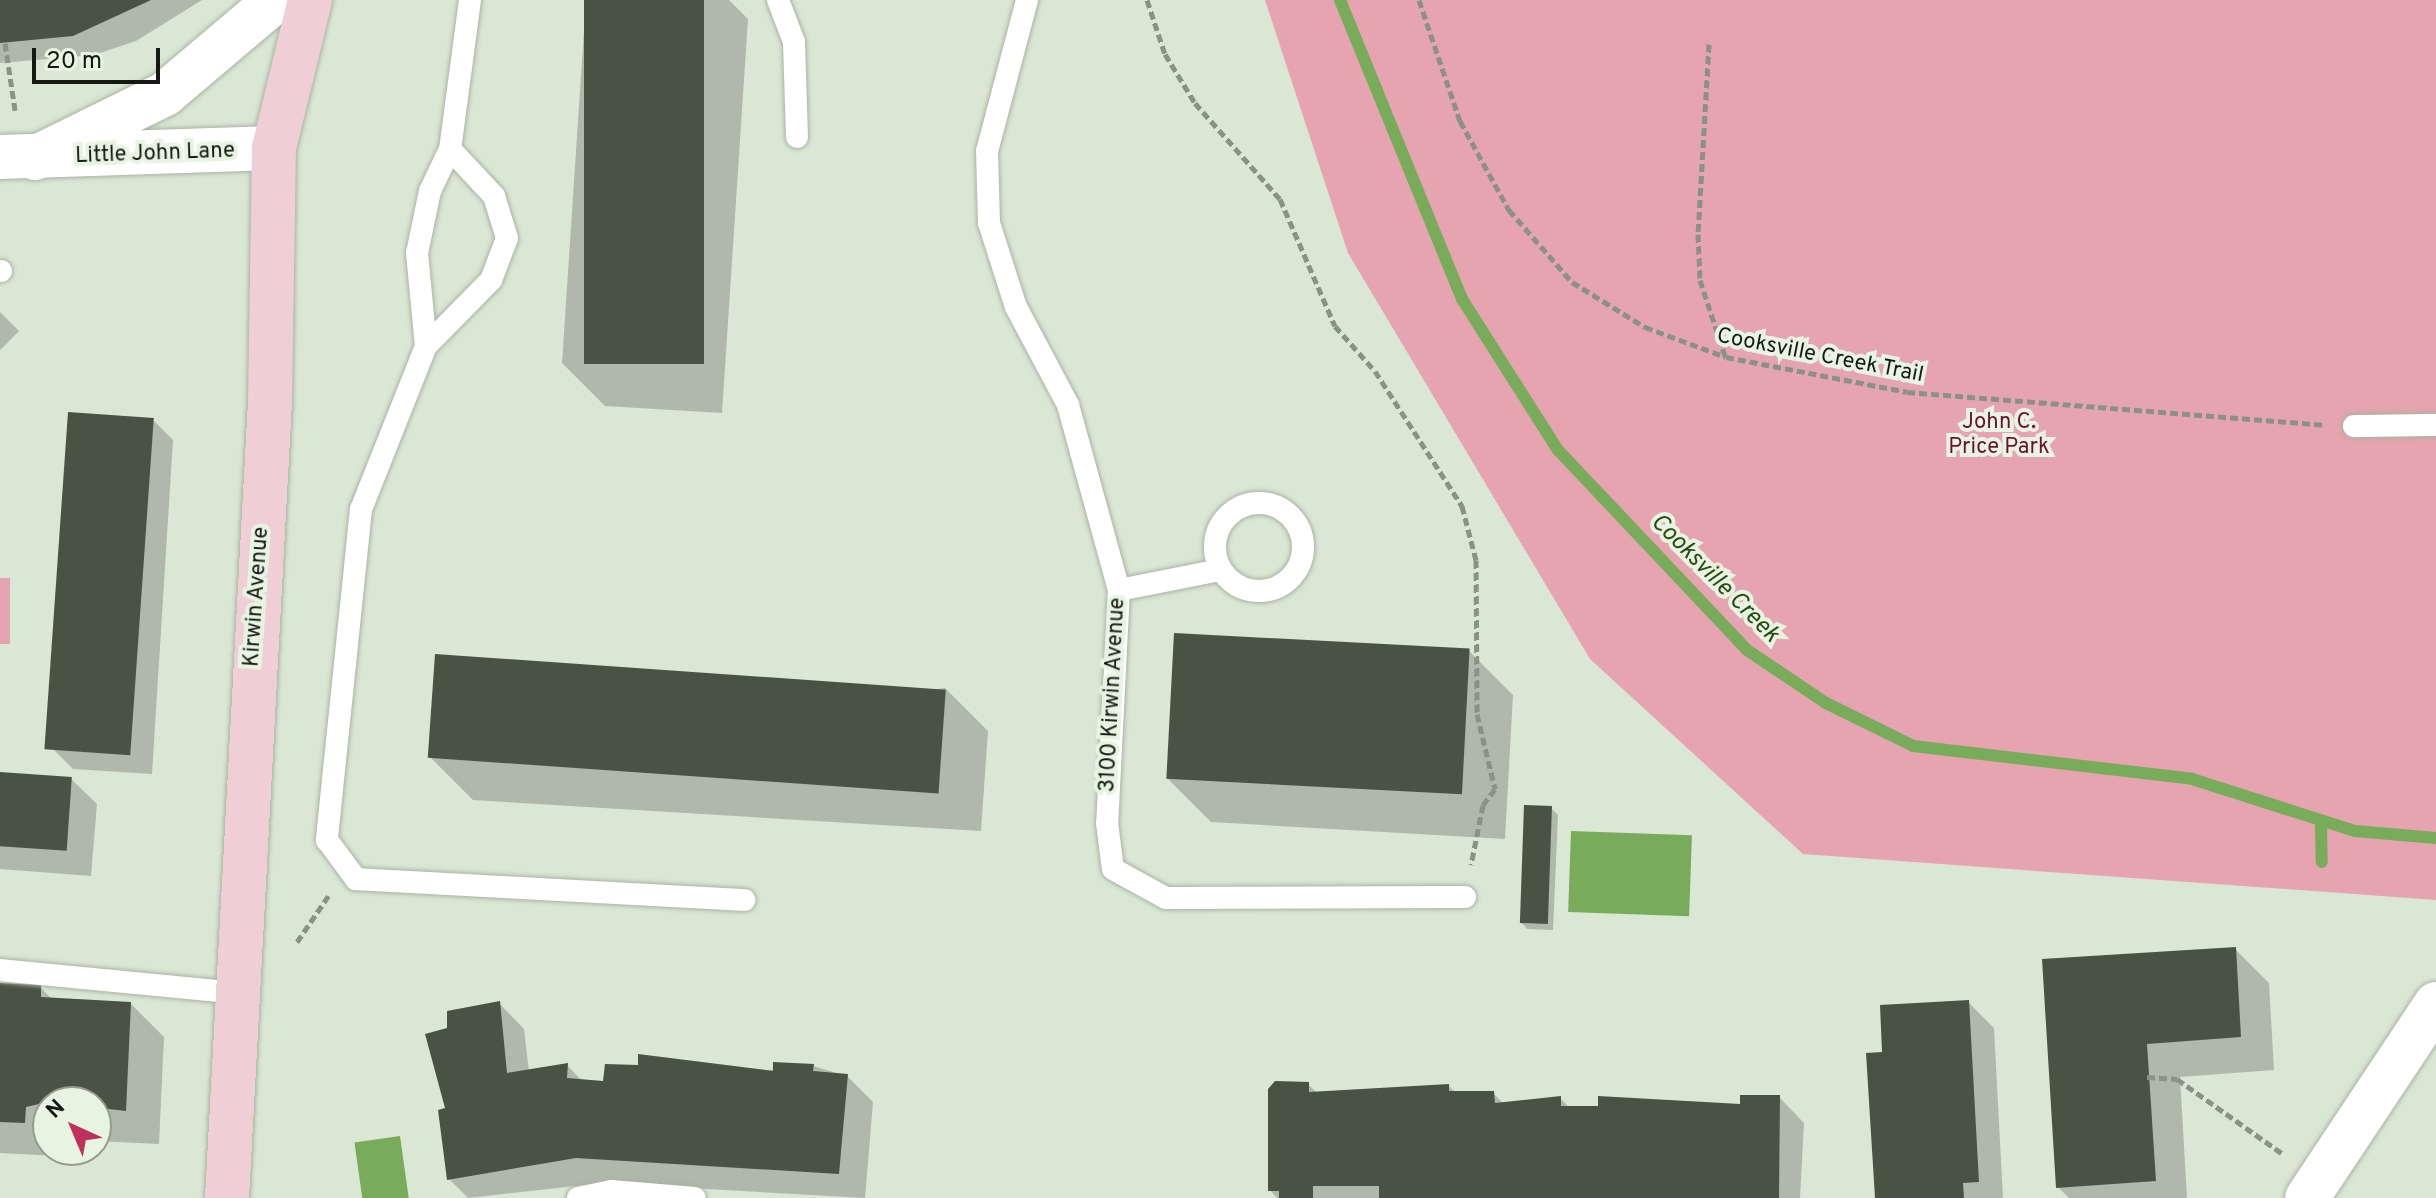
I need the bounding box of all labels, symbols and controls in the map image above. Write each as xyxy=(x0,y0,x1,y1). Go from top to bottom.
scale bar xyxy=(36,32,164,82)
text: 20 m xyxy=(46,47,102,77)
street label: Little John Lane xyxy=(75,138,235,170)
street label: Cooksville Creek Trail xyxy=(1714,323,1926,389)
park label: John C. Price Park xyxy=(1948,409,2050,460)
water label: Cooksville Creek xyxy=(1644,509,1784,649)
street label: Kirwin Avenue xyxy=(239,526,275,668)
street label: 3100 Kirwin Avenue xyxy=(1095,597,1131,793)
north arrow xyxy=(32,1086,112,1166)
text: N xyxy=(41,1095,71,1125)

